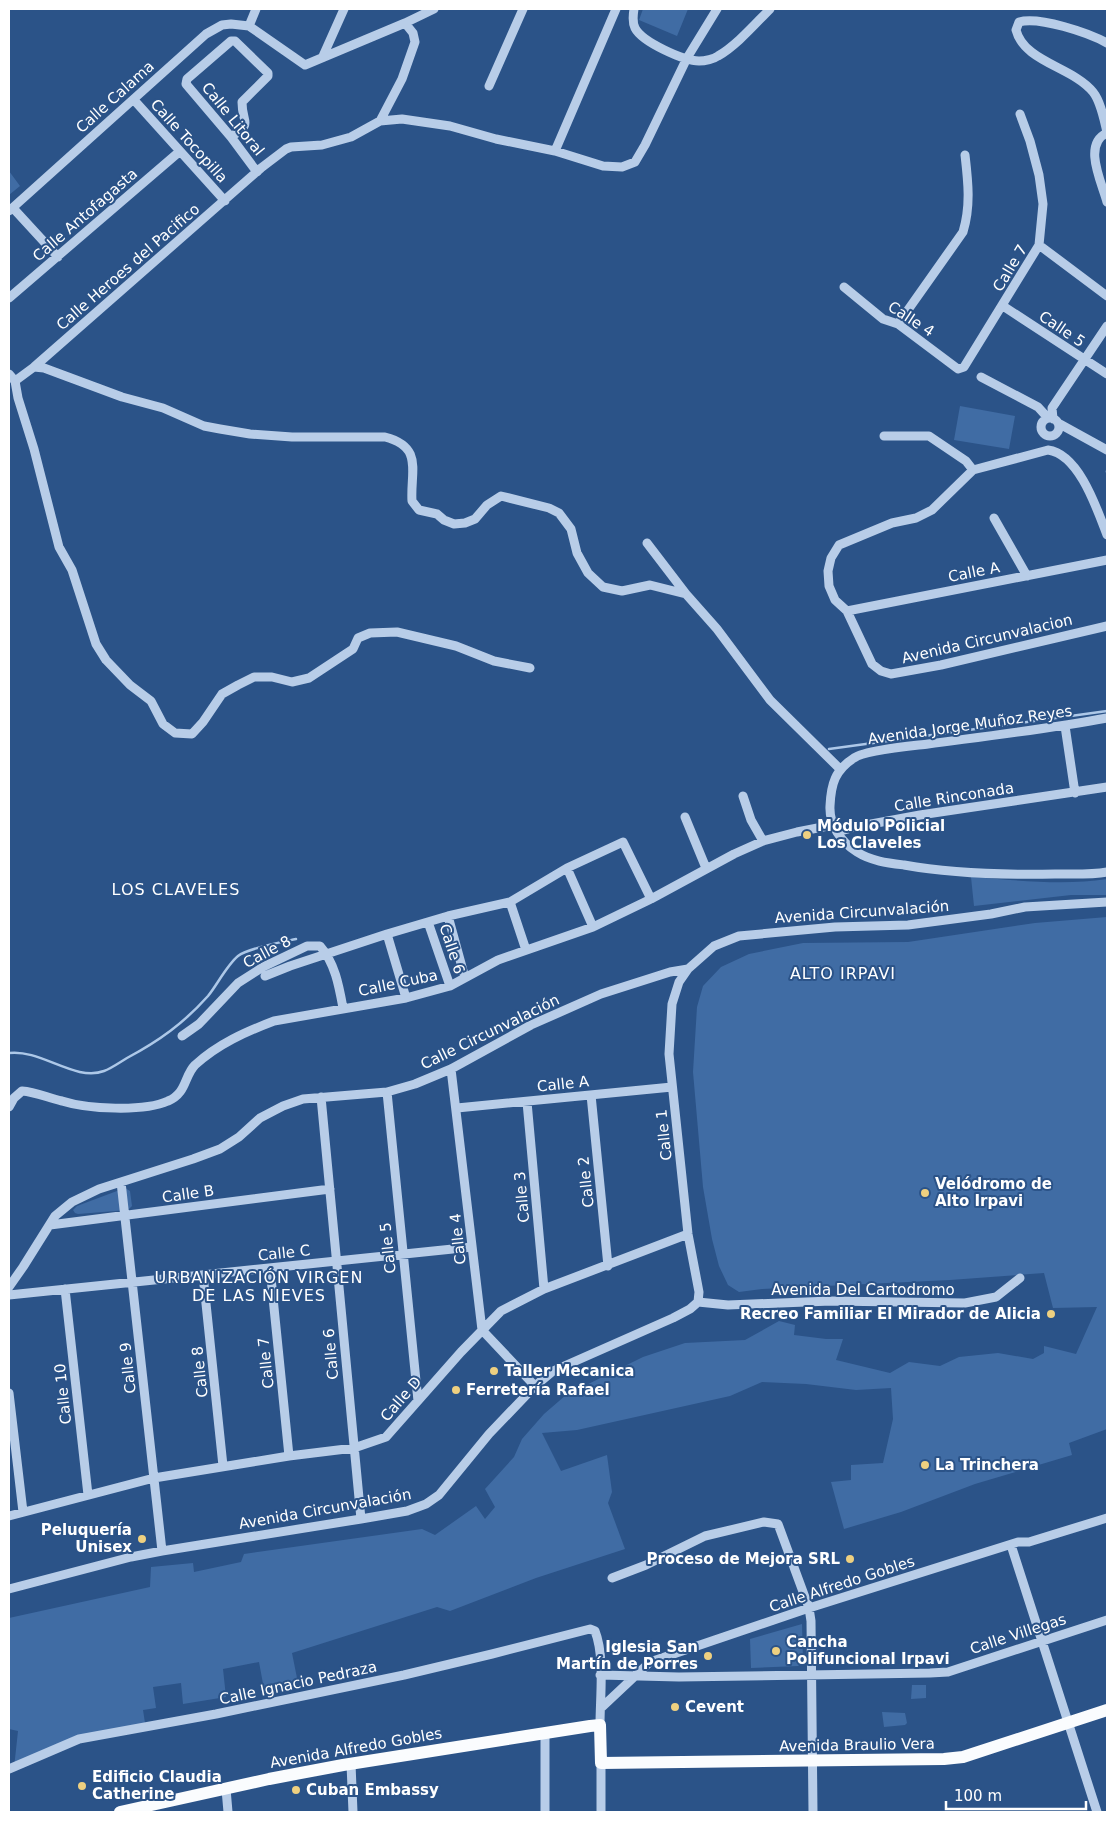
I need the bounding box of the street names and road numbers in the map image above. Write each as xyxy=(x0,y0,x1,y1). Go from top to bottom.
street label: Calle Calama xyxy=(72,57,158,137)
street label: Calle Litoral xyxy=(198,79,268,159)
street label: Calle Tocopilla xyxy=(147,95,231,187)
street label: Calle Antofagasta xyxy=(29,165,141,265)
street label: Calle Heroes del Pacifico xyxy=(53,200,203,334)
street label: Calle 7 xyxy=(989,241,1031,295)
street label: Calle 4 xyxy=(884,297,938,341)
street label: Calle 5 xyxy=(1036,307,1088,351)
street label: Calle A xyxy=(947,558,1002,586)
street label: Avenida Circunvalacion xyxy=(900,611,1074,667)
street label: Avenida Jorge Muñoz Reyes xyxy=(867,702,1074,748)
street label: Calle Rinconada xyxy=(893,779,1015,815)
street label: Avenida Circunvalación xyxy=(774,897,950,927)
street label: Calle 6 xyxy=(435,922,469,976)
street label: Calle 8 xyxy=(240,932,294,972)
street label: Calle Cuba xyxy=(357,966,439,1000)
street label: Calle Circunvalación xyxy=(418,991,562,1073)
street label: Calle A xyxy=(536,1072,591,1096)
street label: Calle 1 xyxy=(652,1108,676,1162)
street label: Calle 2 xyxy=(574,1155,598,1209)
street label: Calle 3 xyxy=(511,1171,533,1223)
street label: Calle B xyxy=(161,1181,215,1207)
street label: Calle 4 xyxy=(446,1212,470,1266)
street label: Calle 5 xyxy=(376,1221,400,1275)
street label: Calle C xyxy=(257,1241,311,1265)
street label: Avenida Del Cartodromo xyxy=(771,1281,955,1299)
street label: Calle 6 xyxy=(320,1328,342,1380)
street label: Calle 7 xyxy=(254,1336,278,1390)
street label: Calle 9 xyxy=(116,1341,140,1395)
street label: Calle 8 xyxy=(188,1345,212,1399)
street label: Calle 10 xyxy=(51,1363,75,1425)
street label: Calle D xyxy=(377,1373,425,1425)
street label: Avenida Circunvalación xyxy=(237,1485,413,1533)
street label: Calle Alfredo Gobles xyxy=(767,1552,917,1616)
street label: Calle Villegas xyxy=(968,1610,1069,1658)
street label: Calle Ignacio Pedraza xyxy=(218,1657,378,1709)
street label: Avenida Alfredo Gobles xyxy=(269,1724,444,1772)
street label: Avenida Braulio Vera xyxy=(779,1735,935,1755)

